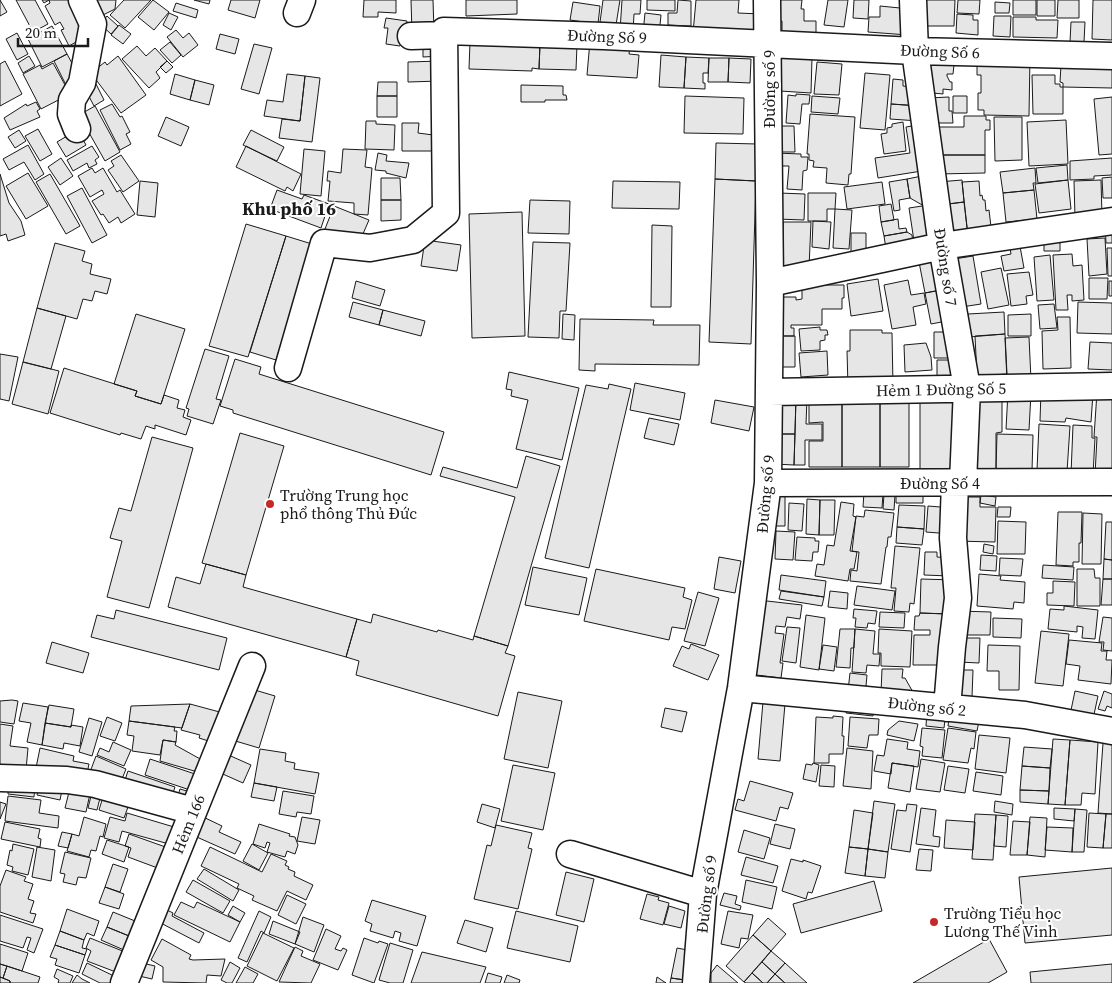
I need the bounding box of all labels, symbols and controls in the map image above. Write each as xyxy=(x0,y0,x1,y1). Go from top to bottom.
scale bar xyxy=(18,15,88,47)
text: 20 m xyxy=(25,22,57,43)
street label: Đường Số 9 xyxy=(567,24,647,48)
street label: Đường Số 6 xyxy=(900,39,980,63)
street label: Đường số 9 xyxy=(758,50,780,128)
district label: Khu phố 16 xyxy=(242,196,336,221)
street label: Đường số 7 xyxy=(929,226,963,308)
street label: Hẻm 1 Đường Số 5 xyxy=(876,377,1006,401)
street label: Đường số 9 xyxy=(751,454,779,534)
street label: Đường Số 4 xyxy=(900,472,980,494)
place label: Trường Trung học phổ thông Thủ Đức xyxy=(280,484,417,524)
marker: Trường Trung học phổ thông Thủ Đức xyxy=(264,498,276,510)
street label: Đường số 2 xyxy=(887,691,967,721)
street label: Hẻm 166 xyxy=(166,791,210,857)
street label: Đường số 9 xyxy=(690,854,722,934)
place label: Trường Tiểu học Lương Thế Vinh xyxy=(944,902,1062,942)
marker: Trường Tiểu học Lương Thế Vinh xyxy=(928,916,940,928)

